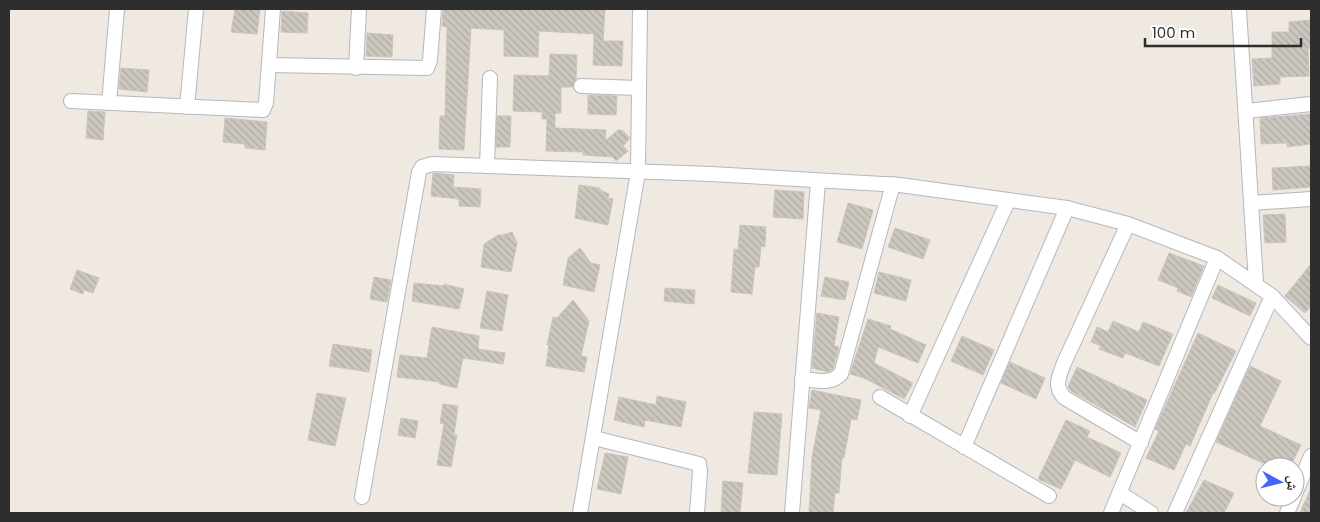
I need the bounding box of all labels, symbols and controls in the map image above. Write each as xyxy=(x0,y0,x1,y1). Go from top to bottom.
scale bar xyxy=(1145,15,1301,47)
text: 100 m xyxy=(1152,22,1195,43)
north arrow xyxy=(1255,457,1305,507)
text: ش xyxy=(1282,475,1304,492)

